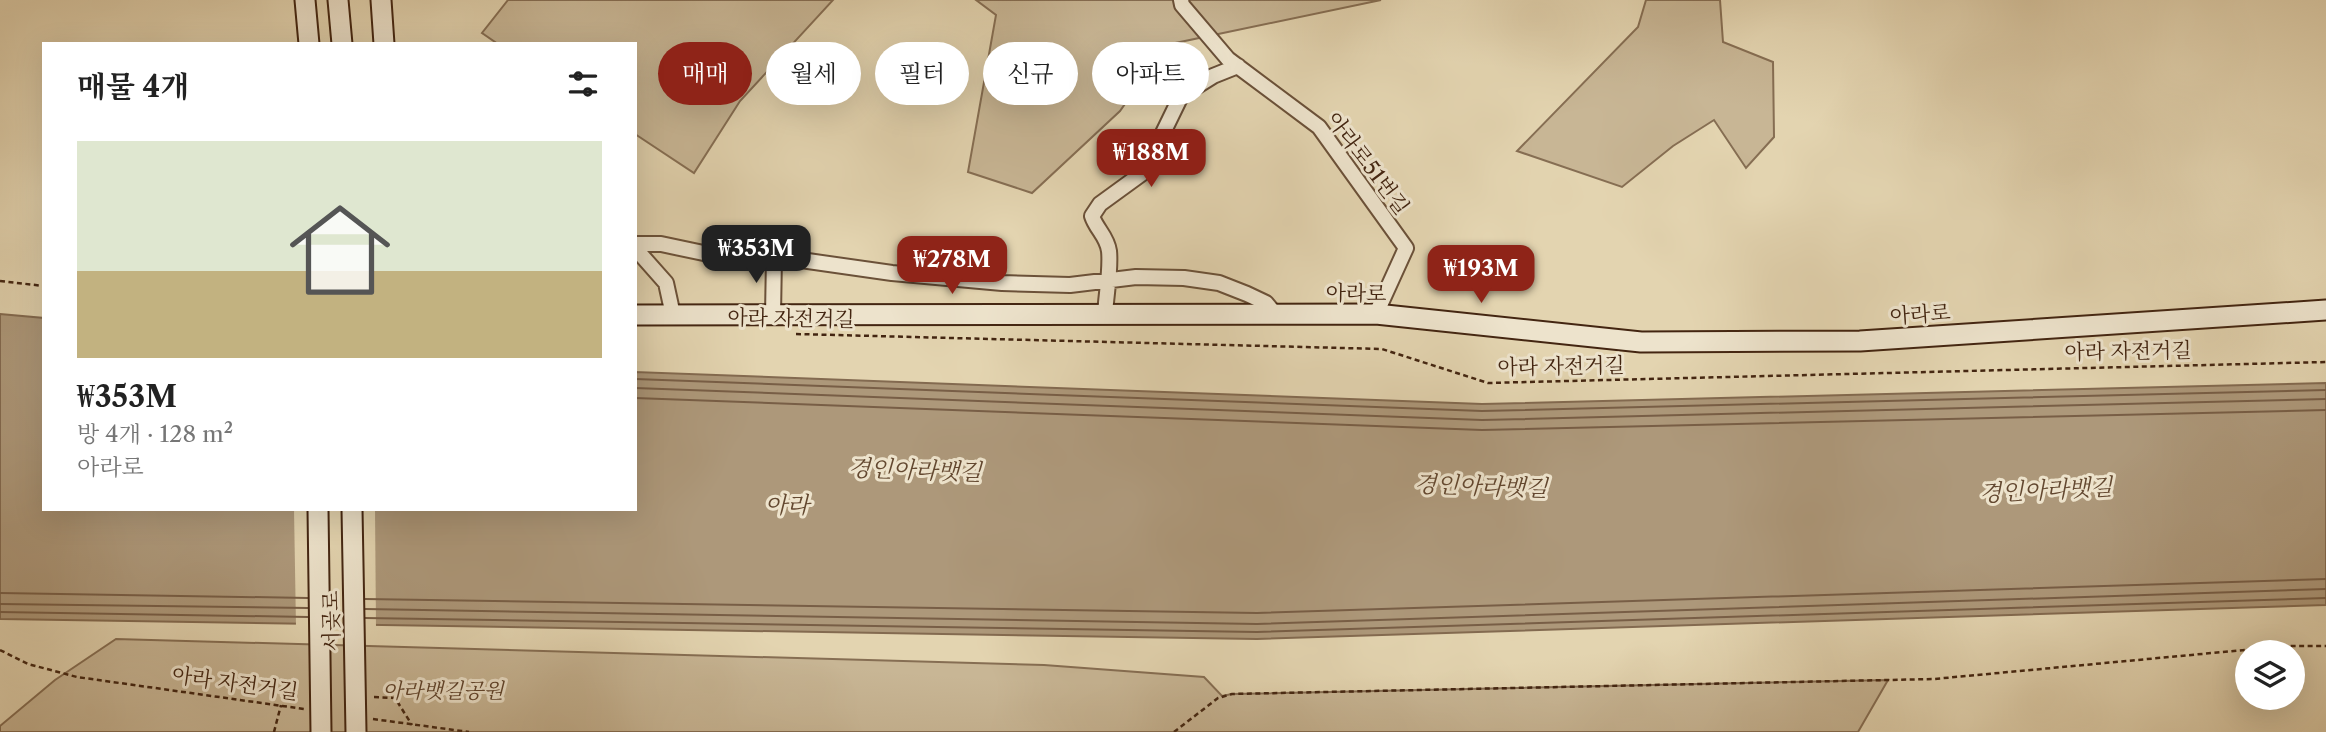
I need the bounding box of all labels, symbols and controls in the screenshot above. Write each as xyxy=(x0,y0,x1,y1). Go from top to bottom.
chip: 매매 xyxy=(658,42,752,105)
chip: 월세 xyxy=(766,42,861,105)
chip: 필터 xyxy=(875,42,969,105)
chip: 신규 xyxy=(983,42,1078,105)
chip: 아파트 xyxy=(1092,42,1209,105)
icon: filters xyxy=(564,65,602,103)
text: 매물 4개 xyxy=(77,68,189,105)
street label: 아라로51번길 xyxy=(1321,107,1415,219)
pin: ₩188M xyxy=(1102,130,1200,189)
text: ₩188M xyxy=(1113,138,1189,166)
icon: home xyxy=(277,187,403,313)
pin: ₩353M xyxy=(707,226,805,285)
text: ₩353M xyxy=(718,234,794,262)
pin: ₩278M xyxy=(903,236,1001,296)
text: ₩278M xyxy=(913,245,991,273)
pin: ₩193M xyxy=(1432,246,1530,305)
text: ₩193M xyxy=(1443,254,1519,282)
street label: 아라로 xyxy=(1325,280,1387,306)
street label: 아라로 xyxy=(1889,299,1951,329)
street label: 아라 자전거길 xyxy=(727,304,855,332)
street label: 아라 자전거길 xyxy=(2064,337,2192,365)
street label: 아라 자전거길 xyxy=(1497,352,1625,380)
text: ₩353M xyxy=(77,378,177,415)
text: 방 4개 · 128 m² xyxy=(77,420,233,448)
text: 아라로 xyxy=(77,453,144,481)
water label: 경인아라뱃길 xyxy=(848,454,984,486)
water label: 경인아라뱃길 xyxy=(1414,470,1550,502)
water label: 경인아라뱃길 xyxy=(1979,472,2115,507)
water label: 아라 xyxy=(765,491,812,519)
street label: 서곶로 xyxy=(318,590,344,652)
map controls xyxy=(2235,640,2305,710)
button: layers xyxy=(2235,640,2305,710)
street label: 아라 자전거길 xyxy=(170,662,300,704)
park label: 아라뱃길공원 xyxy=(382,678,506,703)

